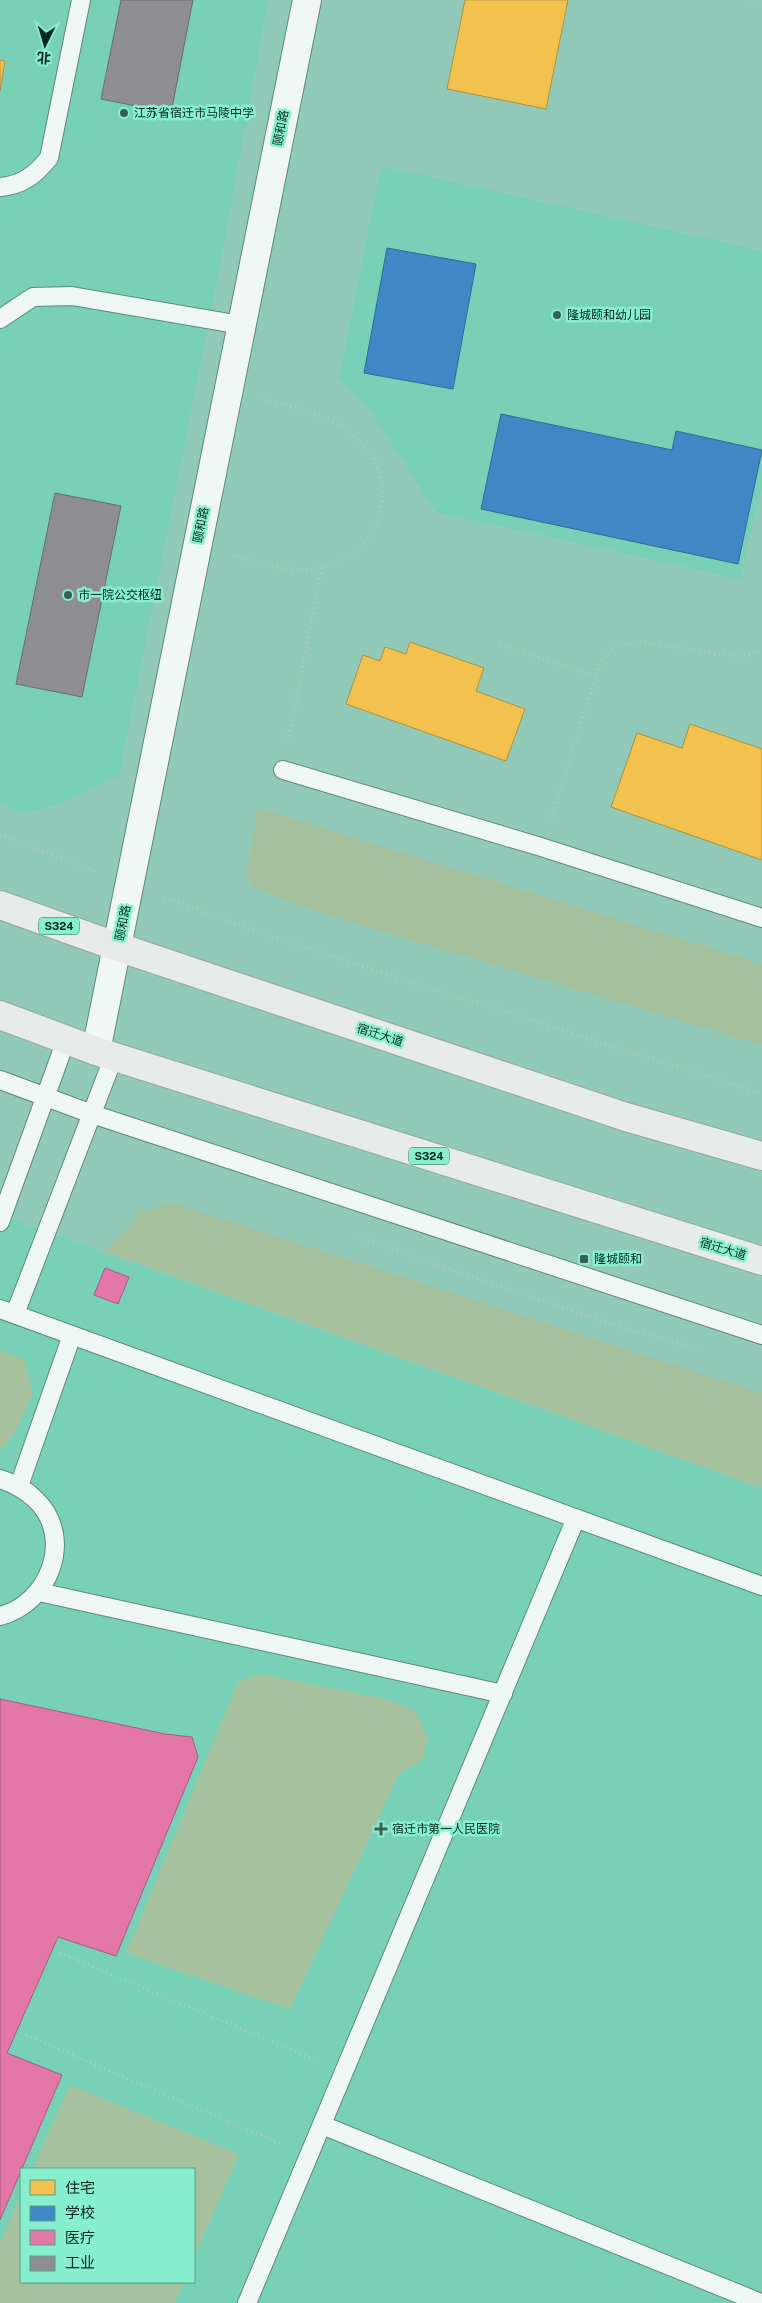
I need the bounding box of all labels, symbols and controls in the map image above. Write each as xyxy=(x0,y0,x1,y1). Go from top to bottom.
north arrow xyxy=(20,20,70,70)
text: 北 xyxy=(36,49,52,67)
place label: 江苏省宿迁市马陵中学 xyxy=(134,106,254,120)
marker: 江苏省宿迁市马陵中学 xyxy=(118,107,130,119)
street label: 颐和路 xyxy=(271,109,291,147)
place label: 隆城颐和幼儿园 xyxy=(567,308,651,322)
marker: 隆城颐和幼儿园 xyxy=(551,309,563,321)
street label: 颐和路 xyxy=(191,506,211,544)
place label: 市一院公交枢纽 xyxy=(78,588,162,602)
marker: 市一院公交枢纽 xyxy=(62,589,74,601)
street label: 颐和路 xyxy=(113,904,133,942)
road number: S324 xyxy=(39,918,79,934)
street label: 宿迁大道 xyxy=(355,1021,405,1049)
road number: S324 xyxy=(409,1148,449,1164)
street label: 宿迁大道 xyxy=(698,1235,748,1263)
place label: 隆城颐和 xyxy=(594,1252,642,1266)
marker: 隆城颐和 xyxy=(578,1253,590,1265)
marker: 宿迁市第一人民医院 xyxy=(374,1822,388,1836)
place label: 宿迁市第一人民医院 xyxy=(392,1822,500,1836)
legend xyxy=(20,2168,195,2283)
text: 住宅 xyxy=(65,2179,95,2196)
text: 学校 xyxy=(65,2204,95,2221)
text: 医疗 xyxy=(65,2229,95,2246)
text: 工业 xyxy=(65,2254,95,2271)

